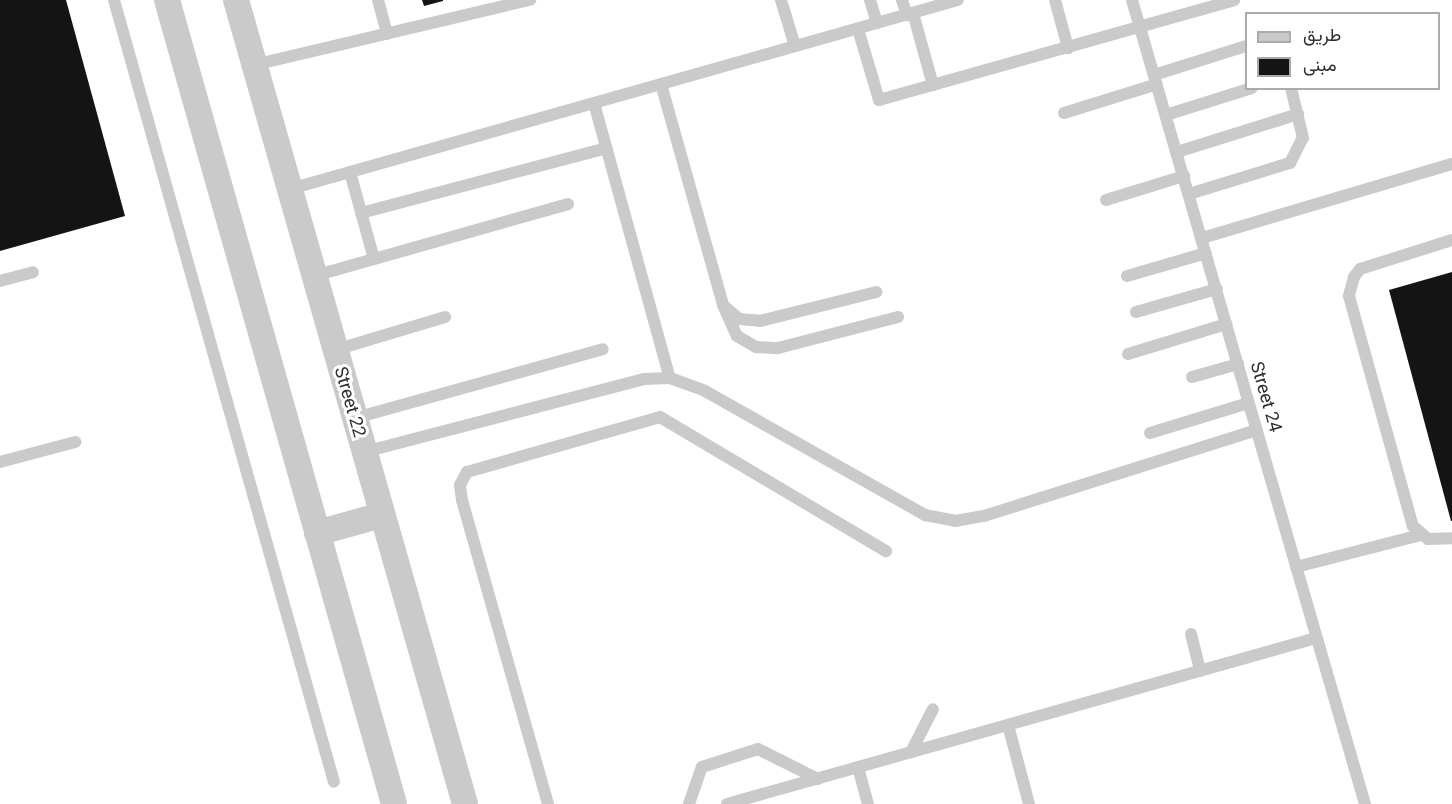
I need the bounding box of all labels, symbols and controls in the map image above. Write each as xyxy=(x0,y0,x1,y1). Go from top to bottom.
legend xyxy=(1245,12,1440,90)
text: طريق xyxy=(1303,24,1341,45)
text: مبنى xyxy=(1303,54,1337,75)
street label: Street 24 xyxy=(1246,359,1286,435)
street label: Street 22 xyxy=(330,364,370,440)

